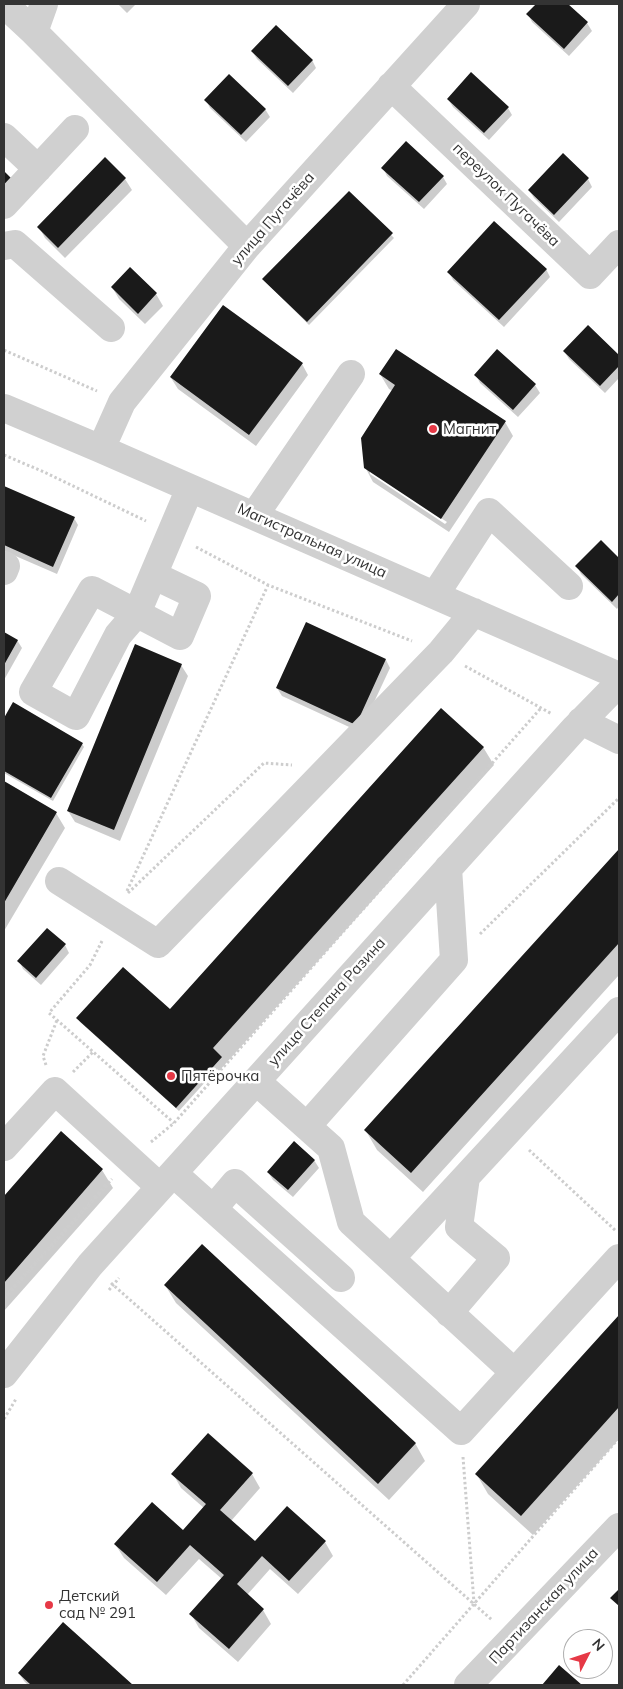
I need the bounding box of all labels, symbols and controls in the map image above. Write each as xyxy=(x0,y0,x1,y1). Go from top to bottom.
street label: переулок Пугачёва xyxy=(449,139,563,251)
street label: улица Пугачёва xyxy=(228,169,318,269)
place label: Магнит xyxy=(443,420,496,438)
marker: Магнит xyxy=(427,423,439,435)
street label: Магистральная улица xyxy=(235,500,389,582)
street label: улица Степана Разина xyxy=(265,934,389,1070)
place label: Пятёрочка xyxy=(181,1067,259,1085)
marker: Пятёрочка xyxy=(165,1070,177,1082)
street label: Партизанская улица xyxy=(486,1544,602,1668)
place label: Детский сад № 291 xyxy=(59,1587,136,1622)
marker: Детский сад № 291 xyxy=(43,1599,55,1611)
north arrow xyxy=(563,1629,613,1679)
text: N xyxy=(588,1635,609,1655)

